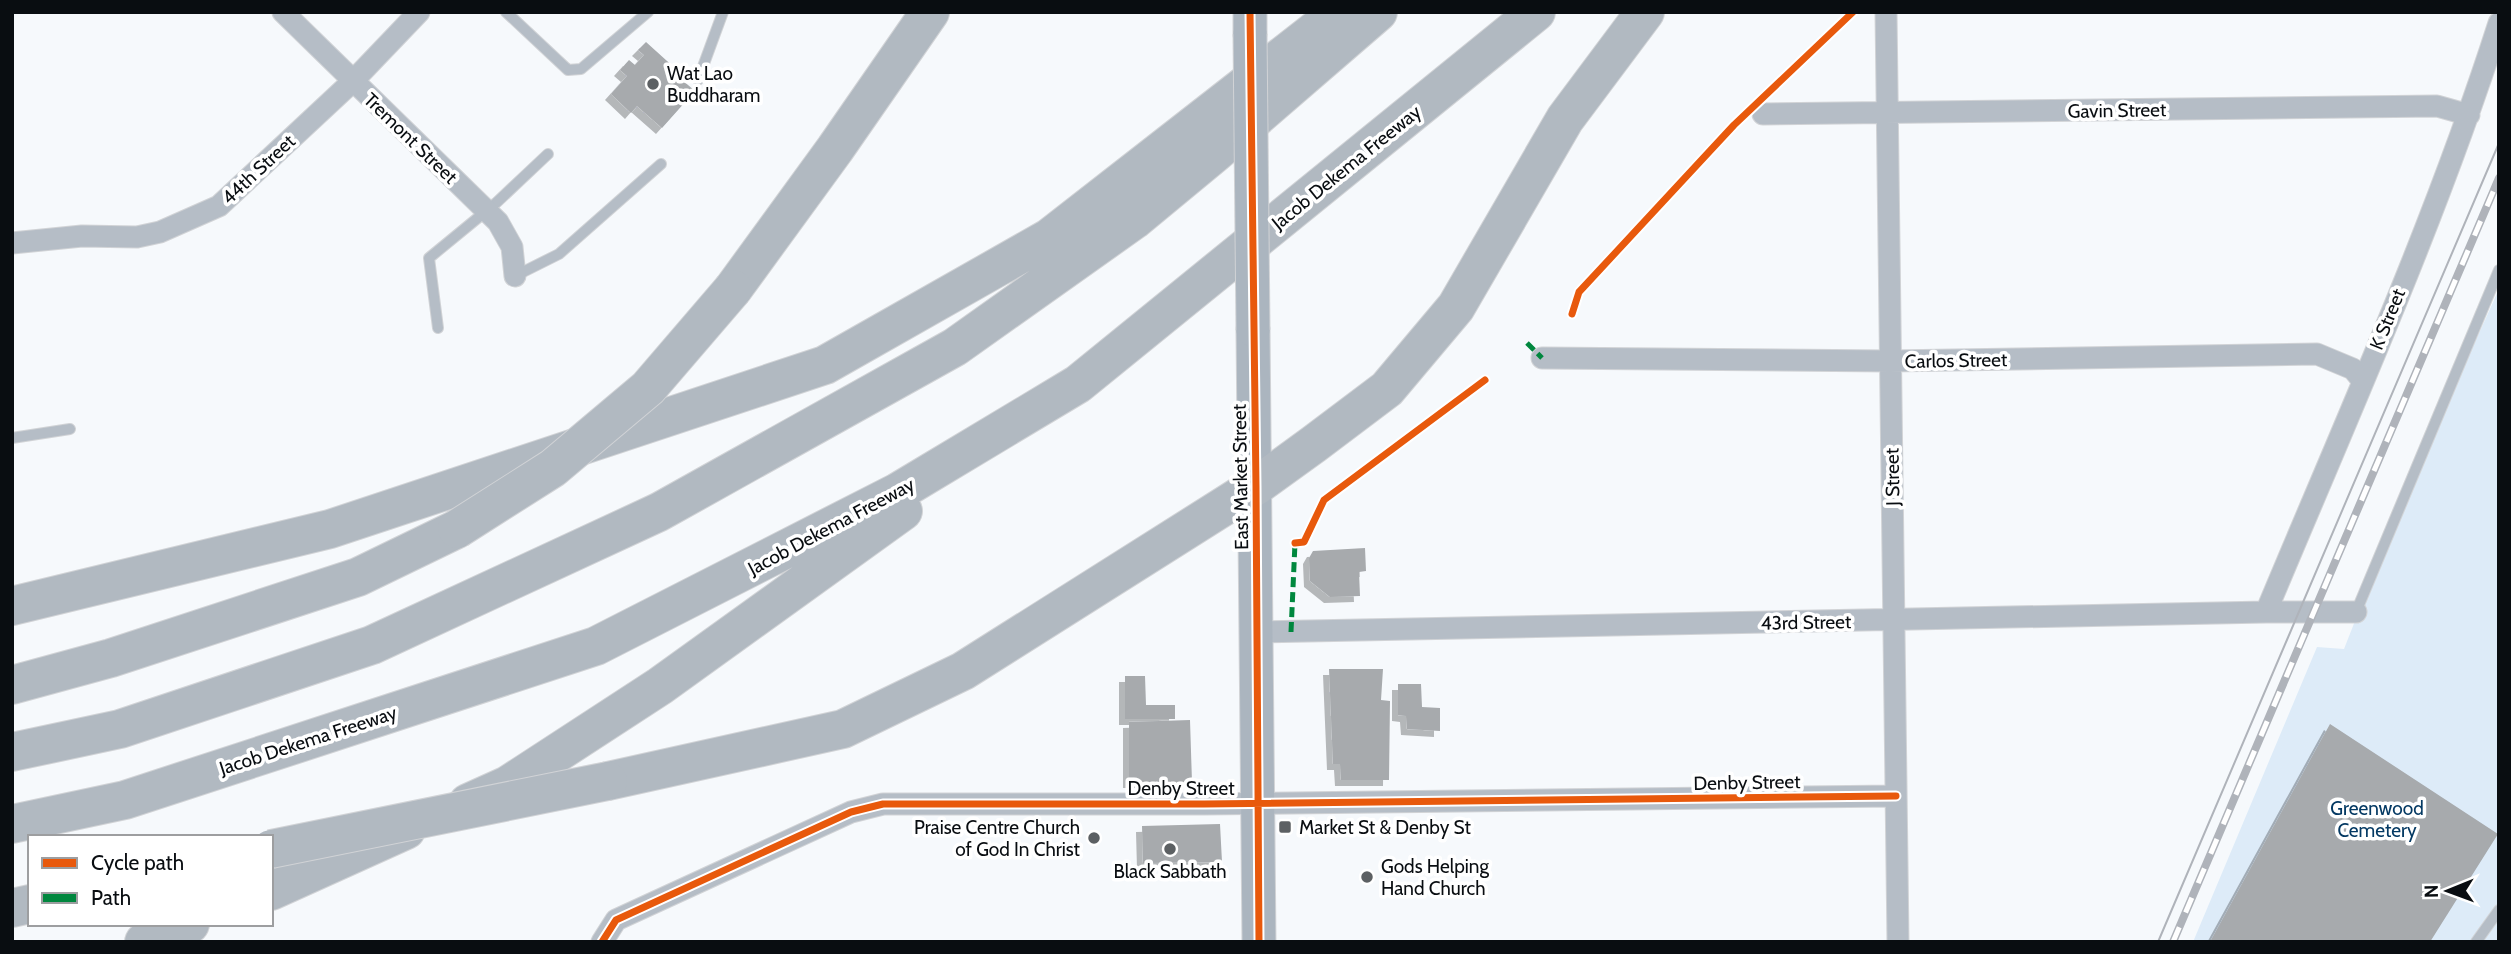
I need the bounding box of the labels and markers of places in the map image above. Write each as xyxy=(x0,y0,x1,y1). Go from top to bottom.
place label: Wat Lao Buddharam xyxy=(667,62,760,107)
marker: Wat Lao Buddharam xyxy=(645,76,661,92)
place label: Praise Centre Church of God In Christ xyxy=(914,816,1081,861)
place label: Market St & Denby St xyxy=(1299,816,1471,839)
marker: Market St & Denby St xyxy=(1277,819,1293,835)
marker: Praise Centre Church of God In Christ xyxy=(1086,830,1102,846)
marker: Black Sabbath xyxy=(1162,841,1178,857)
place label: Gods Helping Hand Church xyxy=(1381,855,1489,900)
place label: Black Sabbath xyxy=(1113,860,1227,883)
marker: Gods Helping Hand Church xyxy=(1359,869,1375,885)

